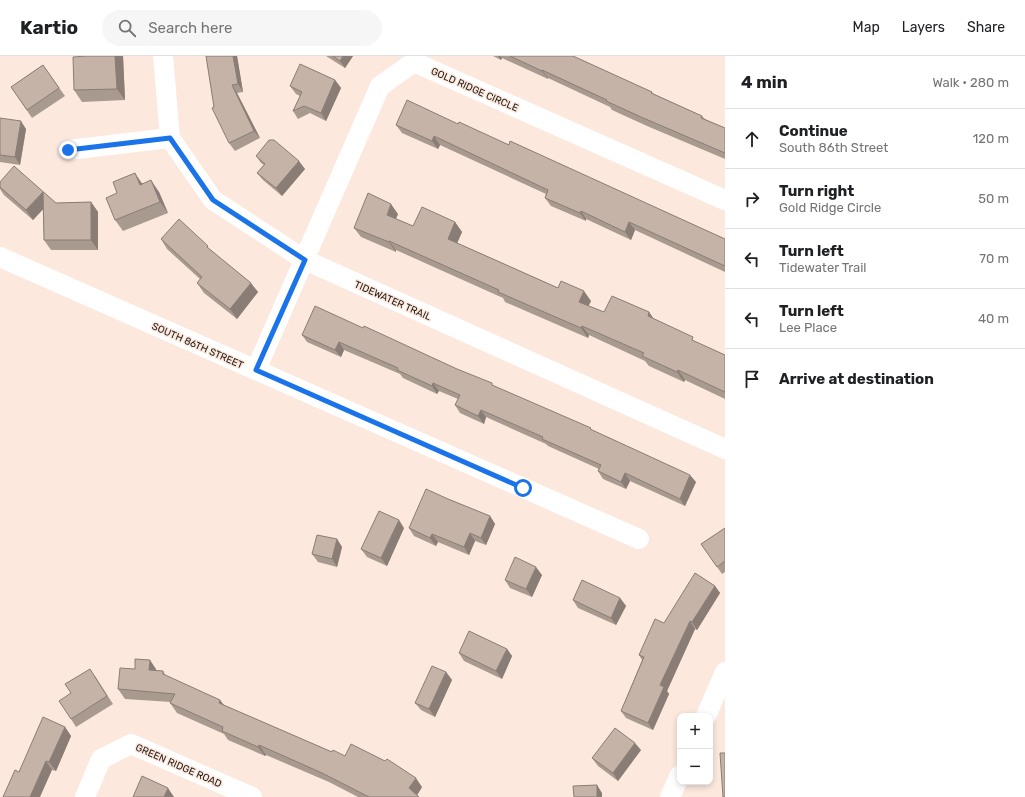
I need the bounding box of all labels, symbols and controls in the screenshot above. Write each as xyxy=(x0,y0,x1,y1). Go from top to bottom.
search box xyxy=(102,10,382,46)
text: Kartio xyxy=(20,16,78,39)
icon: search xyxy=(116,17,138,39)
text: Search here xyxy=(148,19,232,37)
text: Map xyxy=(853,19,880,36)
text: Layers xyxy=(902,19,945,36)
text: Share xyxy=(967,19,1005,36)
street label: GOLD RIDGE CIRCLE xyxy=(429,65,520,115)
text: 4 min xyxy=(741,72,788,92)
text: Walk · 280 m xyxy=(932,75,1009,90)
text: Continue xyxy=(779,122,848,140)
icon: ahead xyxy=(741,128,763,150)
text: 120 m xyxy=(973,131,1009,146)
text: South 86th Street xyxy=(779,140,888,155)
route end xyxy=(59,141,77,159)
text: Turn right xyxy=(779,182,854,200)
icon: right xyxy=(741,188,763,210)
text: 50 m xyxy=(978,191,1009,206)
text: Gold Ridge Circle xyxy=(779,200,881,215)
text: Turn left xyxy=(779,242,844,260)
icon: left xyxy=(741,248,763,270)
text: 70 m xyxy=(979,251,1009,266)
text: Tidewater Trail xyxy=(779,260,866,275)
street label: TIDEWATER TRAIL xyxy=(352,279,433,323)
text: Turn left xyxy=(779,302,844,320)
icon: left xyxy=(741,308,763,330)
text: 40 m xyxy=(978,311,1009,326)
street label: SOUTH 86TH STREET xyxy=(150,320,246,372)
text: Lee Place xyxy=(779,320,837,335)
icon: arrive xyxy=(741,368,763,390)
text: Arrive at destination xyxy=(779,370,934,388)
route start xyxy=(514,479,532,497)
map controls xyxy=(677,713,713,785)
button: + xyxy=(677,713,713,749)
street label: GREEN RIDGE ROAD xyxy=(134,741,224,790)
button: − xyxy=(677,749,713,785)

